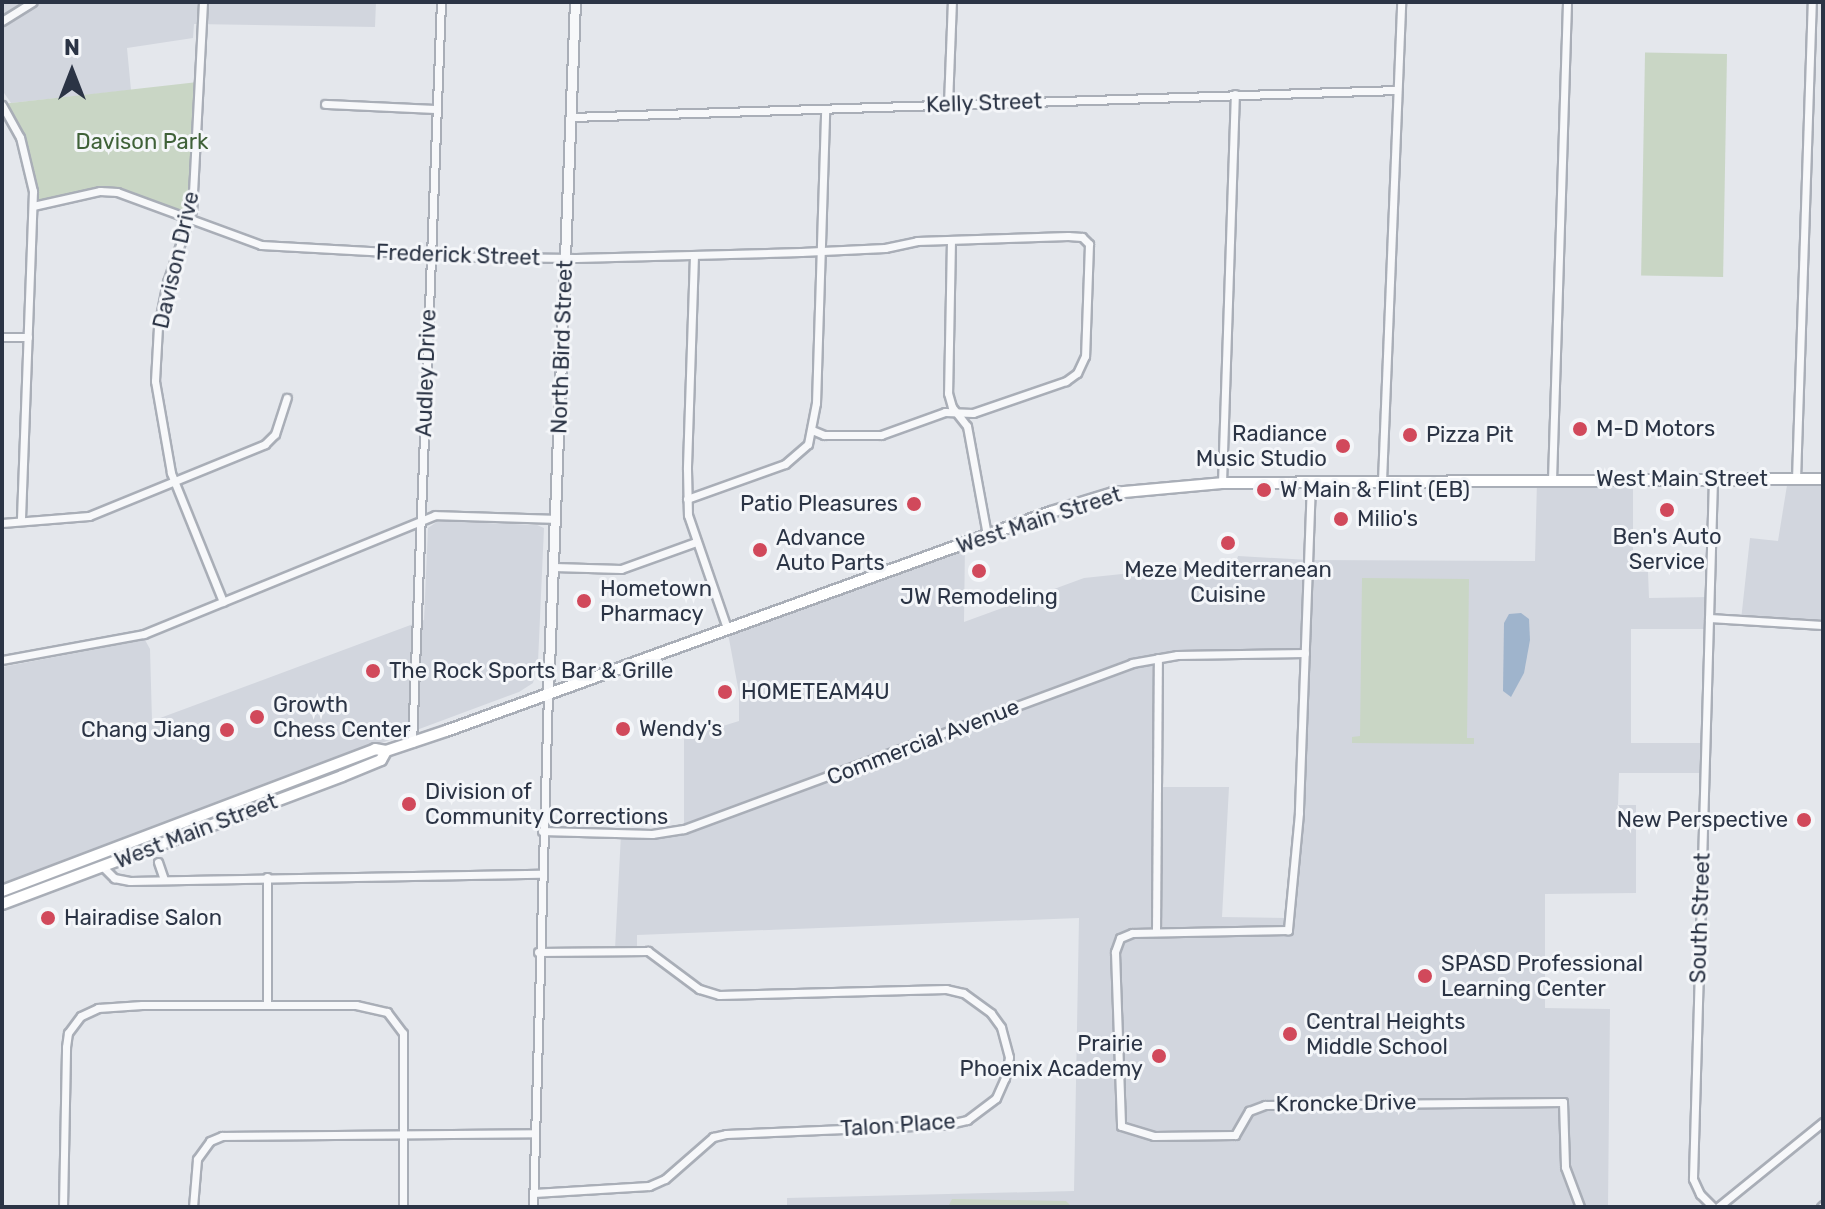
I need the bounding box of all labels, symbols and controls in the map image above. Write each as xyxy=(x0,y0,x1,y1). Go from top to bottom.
north arrow xyxy=(32,32,112,112)
text: N xyxy=(64,34,80,61)
street label: Kelly Street xyxy=(925,88,1043,118)
park label: Davison Park xyxy=(76,129,208,155)
street label: Davison Drive xyxy=(147,189,205,331)
street label: Frederick Street xyxy=(375,239,541,271)
street label: North Bird Street xyxy=(546,260,578,434)
street label: Audley Drive xyxy=(411,308,441,438)
place label: M-D Motors xyxy=(1596,416,1715,442)
place label: Radiance Music Studio xyxy=(1196,420,1327,472)
marker: M-D Motors xyxy=(1571,420,1589,438)
place label: Pizza Pit xyxy=(1426,422,1513,448)
marker: Pizza Pit xyxy=(1401,426,1419,444)
marker: Radiance Music Studio xyxy=(1334,437,1352,455)
street label: West Main Street xyxy=(1596,466,1768,492)
place label: W Main & Flint (EB) xyxy=(1280,477,1470,503)
street label: West Main Street xyxy=(953,481,1125,559)
marker: W Main & Flint (EB) xyxy=(1255,481,1273,499)
place label: Patio Pleasures xyxy=(740,491,898,517)
marker: Patio Pleasures xyxy=(905,495,923,513)
marker: Ben's Auto Service xyxy=(1658,501,1676,519)
place label: Milio's xyxy=(1357,506,1418,532)
marker: Milio's xyxy=(1332,510,1350,528)
place label: Ben's Auto Service xyxy=(1612,523,1722,574)
place label: Advance Auto Parts xyxy=(776,524,885,576)
marker: Meze Mediterranean Cuisine xyxy=(1219,534,1237,552)
marker: Advance Auto Parts xyxy=(751,541,769,559)
place label: Meze Mediterranean Cuisine xyxy=(1124,556,1332,608)
marker: JW Remodeling xyxy=(970,562,988,580)
place label: Hometown Pharmacy xyxy=(600,575,712,626)
place label: JW Remodeling xyxy=(900,584,1058,610)
marker: Hometown Pharmacy xyxy=(575,592,593,610)
place label: The Rock Sports Bar & Grille xyxy=(389,658,674,684)
marker: The Rock Sports Bar & Grille xyxy=(364,662,382,680)
place label: HOMETEAM4U xyxy=(741,679,890,705)
marker: HOMETEAM4U xyxy=(716,683,734,701)
place label: Growth Chess Center xyxy=(273,691,411,742)
street label: Commercial Avenue xyxy=(823,693,1023,791)
marker: Growth Chess Center xyxy=(248,708,266,726)
place label: Wendy's xyxy=(639,716,723,742)
place label: Chang Jiang xyxy=(81,717,211,743)
marker: Wendy's xyxy=(614,720,632,738)
marker: Chang Jiang xyxy=(218,721,236,739)
place label: Division of Community Corrections xyxy=(425,778,669,830)
street label: West Main Street xyxy=(111,788,281,874)
marker: Division of Community Corrections xyxy=(400,795,418,813)
place label: New Perspective xyxy=(1616,807,1788,833)
marker: New Perspective xyxy=(1795,811,1813,829)
street label: South Street xyxy=(1685,852,1715,984)
place label: Hairadise Salon xyxy=(64,905,222,931)
marker: Hairadise Salon xyxy=(39,909,57,927)
place label: SPASD Professional Learning Center xyxy=(1441,950,1643,1002)
marker: SPASD Professional Learning Center xyxy=(1416,967,1434,985)
place label: Central Heights Middle School xyxy=(1306,1008,1465,1060)
marker: Central Heights Middle School xyxy=(1281,1025,1299,1043)
place label: Prairie Phoenix Academy xyxy=(959,1030,1143,1082)
marker: Prairie Phoenix Academy xyxy=(1150,1047,1168,1065)
street label: Kroncke Drive xyxy=(1275,1089,1417,1117)
street label: Talon Place xyxy=(839,1108,957,1142)

